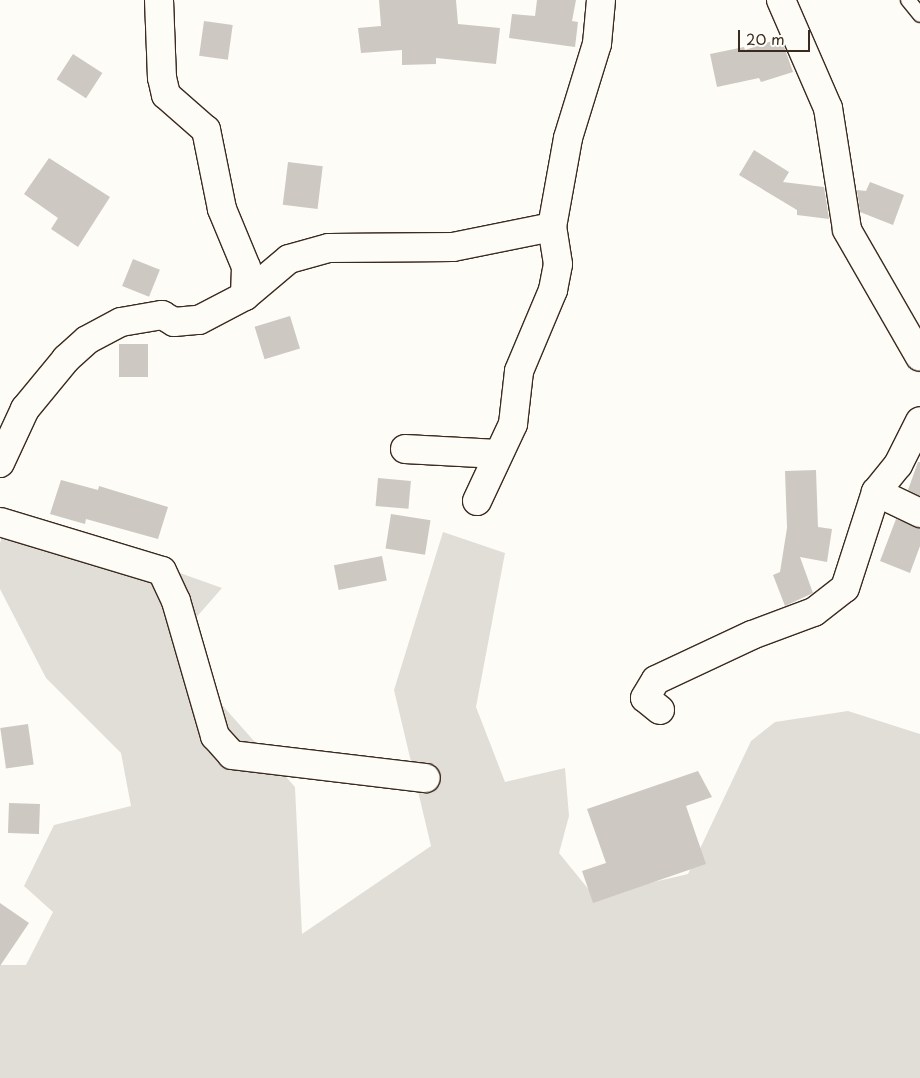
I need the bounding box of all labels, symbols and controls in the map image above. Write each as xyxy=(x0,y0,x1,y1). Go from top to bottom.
scale bar xyxy=(740,20,812,52)
text: 20 m xyxy=(746,27,785,50)

